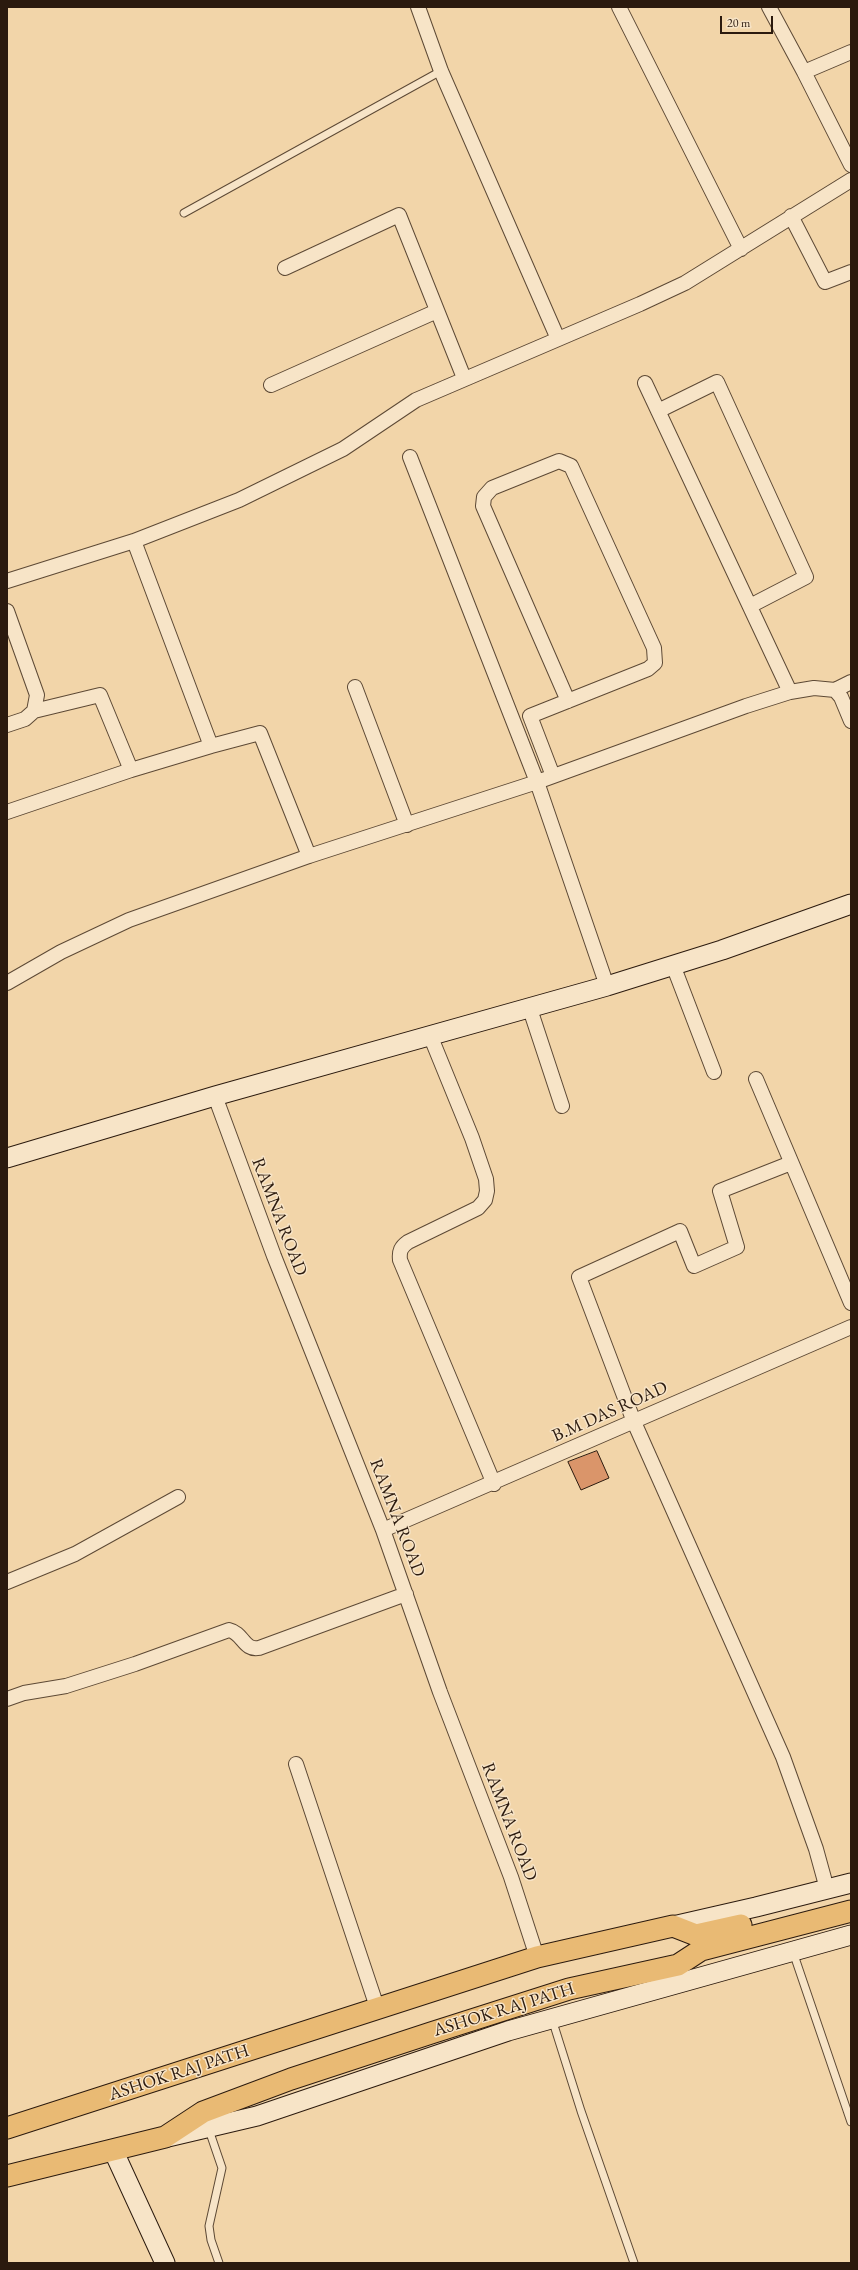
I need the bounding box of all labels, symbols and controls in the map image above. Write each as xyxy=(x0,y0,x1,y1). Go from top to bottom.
scale bar xyxy=(722,8,775,34)
text: 20 m xyxy=(727,15,750,31)
street label: RAMNA ROAD xyxy=(247,1155,311,1279)
street label: B.M DAS ROAD xyxy=(549,1377,671,1447)
street label: RAMNA ROAD xyxy=(365,1456,429,1580)
street label: RAMNA ROAD xyxy=(477,1760,541,1884)
street label: ASHOK RAJ PATH xyxy=(431,1978,577,2042)
street label: ASHOK RAJ PATH xyxy=(106,2040,252,2106)

